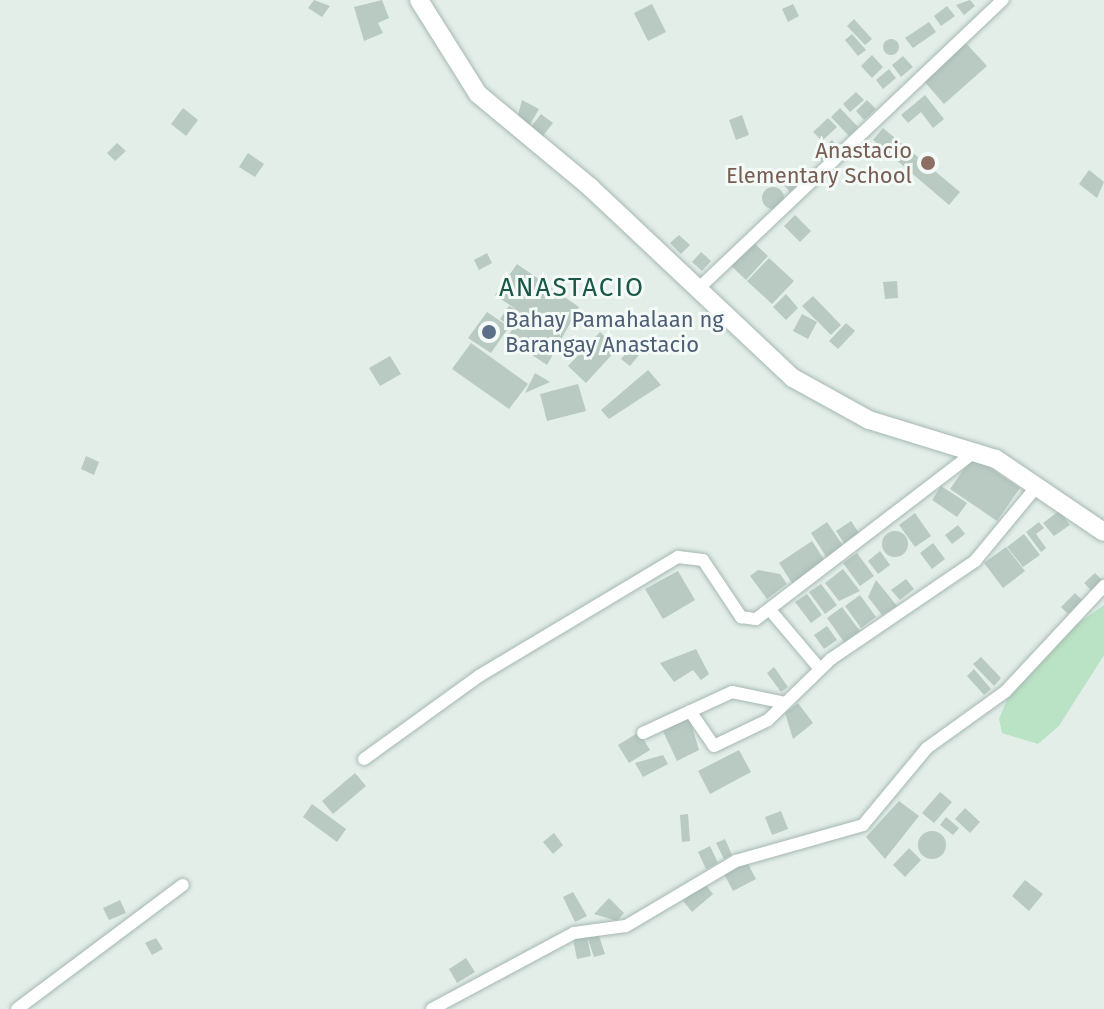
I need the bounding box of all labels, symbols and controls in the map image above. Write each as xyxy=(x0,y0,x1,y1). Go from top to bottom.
place label: Anastacio Elementary School xyxy=(726,137,912,188)
marker: Anastacio Elementary School xyxy=(919,154,937,172)
district label: ANASTACIO xyxy=(499,272,645,304)
place label: Bahay Pamahalaan ng Barangay Anastacio xyxy=(505,306,724,358)
marker: Bahay Pamahalaan ng Barangay Anastacio xyxy=(480,323,498,341)

